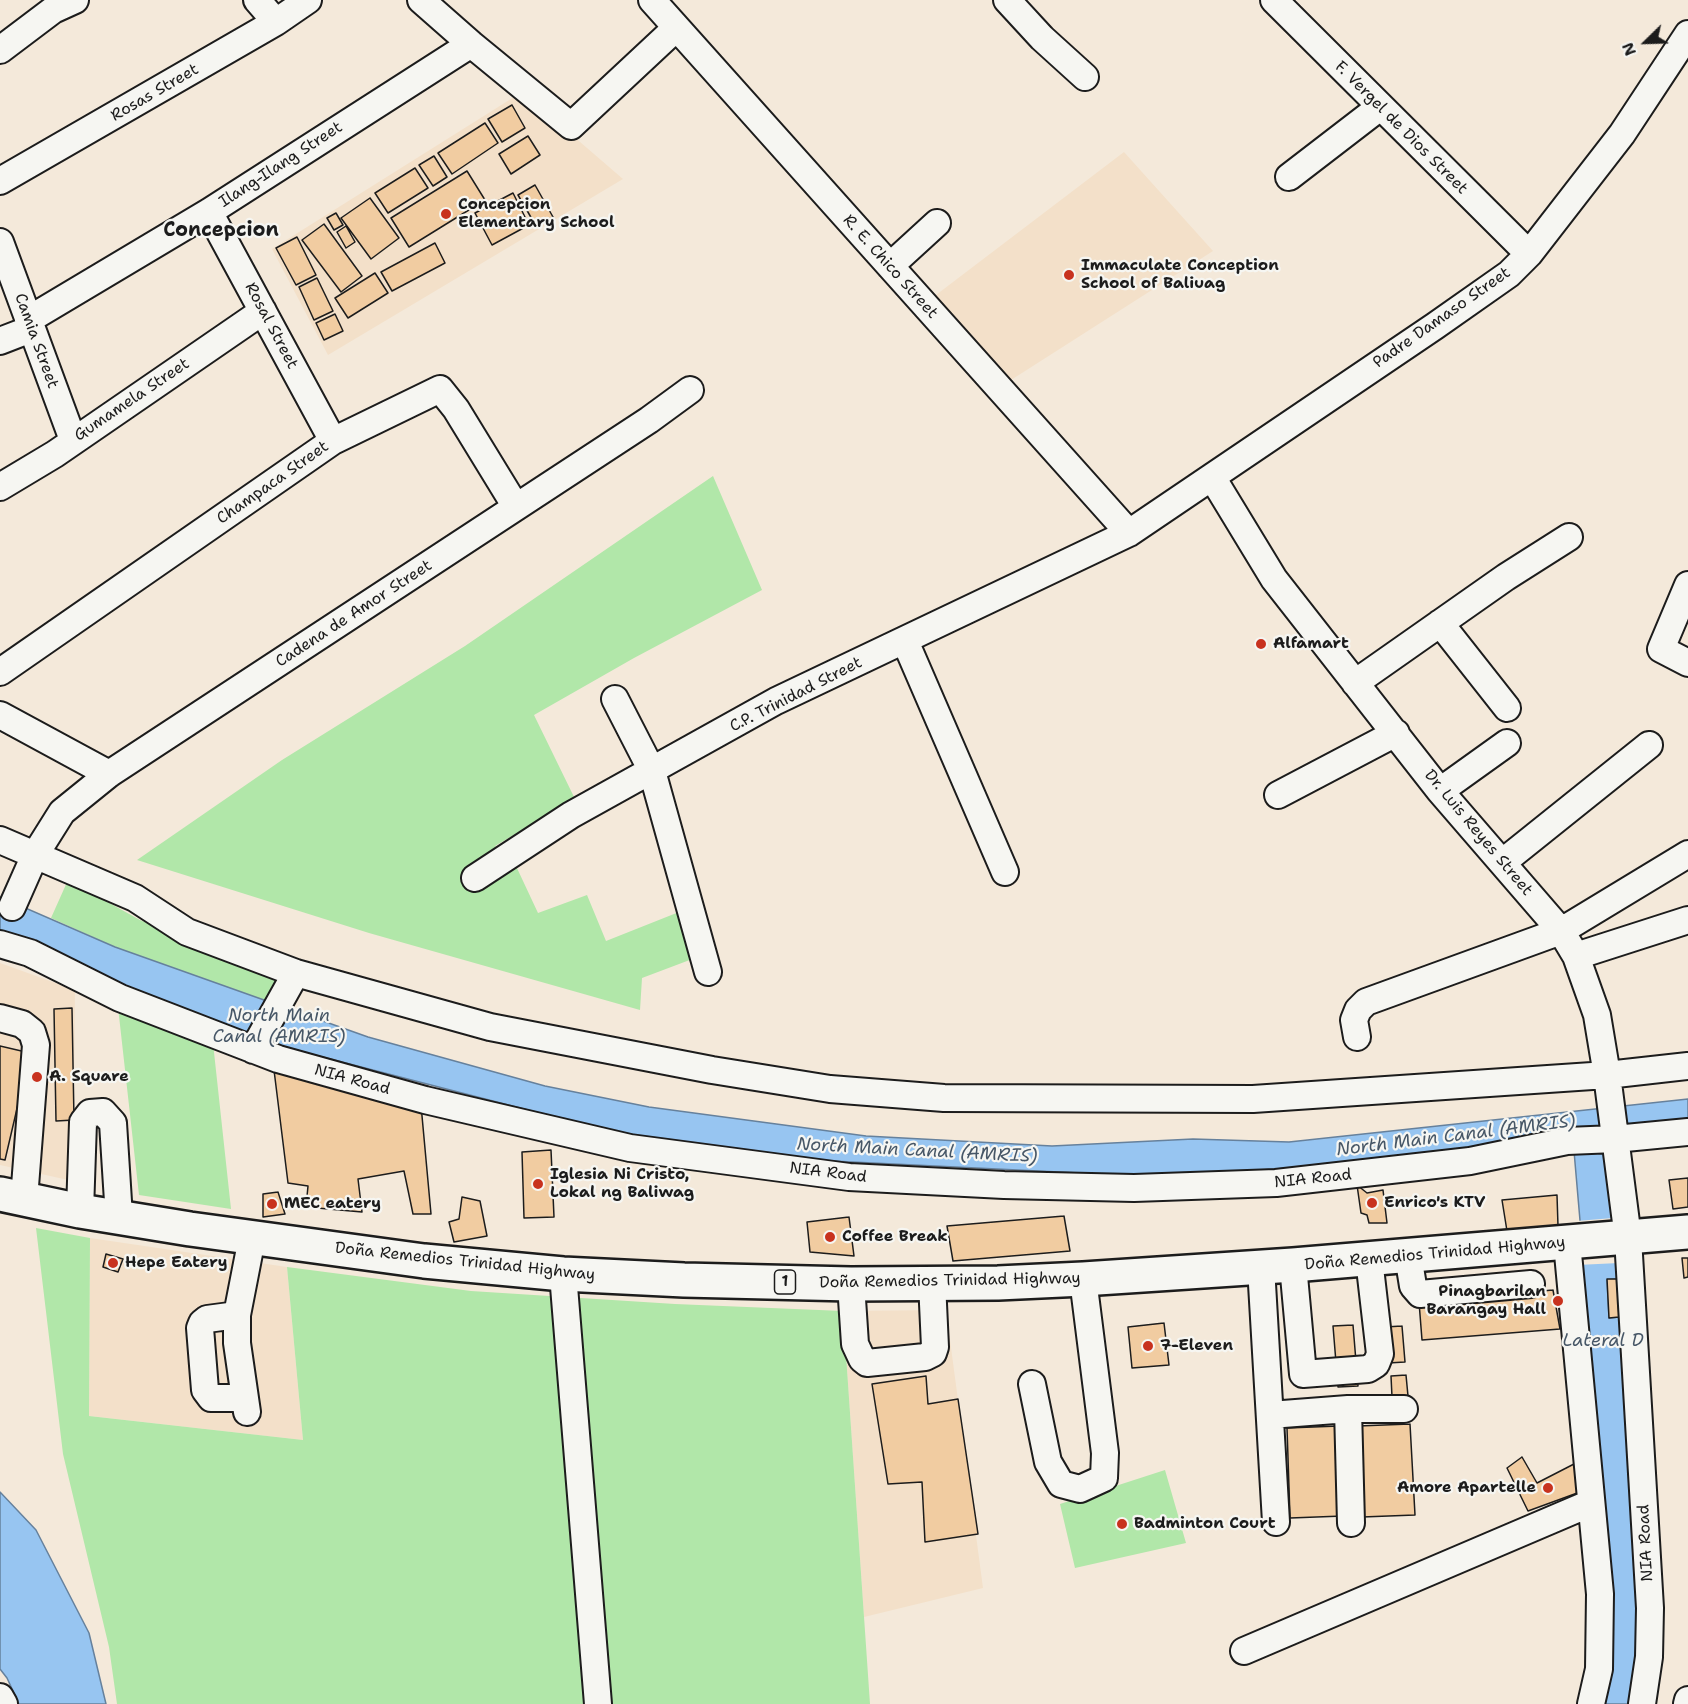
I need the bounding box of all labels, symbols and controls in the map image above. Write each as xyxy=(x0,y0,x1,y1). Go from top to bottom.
north arrow xyxy=(1616,12,1676,72)
text: N xyxy=(1617,39,1641,59)
street label: F. Vergel de Dios Street xyxy=(1331,58,1471,198)
street label: Rosas Street xyxy=(108,60,202,126)
street label: Ilang-Ilang Street xyxy=(216,118,346,212)
place label: Concepcion Elementary School xyxy=(458,195,614,233)
marker: Concepcion Elementary School xyxy=(439,207,453,221)
street label: R. E. Chico Street xyxy=(838,211,942,323)
district label: Concepcion xyxy=(163,219,279,243)
place label: Immaculate Conception School of Baliuag xyxy=(1081,256,1279,294)
street label: Padre Damaso Street xyxy=(1370,263,1514,373)
marker: Immaculate Conception School of Baliuag xyxy=(1062,268,1076,282)
street label: Rosal Street xyxy=(240,280,302,372)
street label: Camia Street xyxy=(10,291,62,391)
street label: Gumamela Street xyxy=(71,354,193,446)
street label: Champaca Street xyxy=(213,437,333,529)
street label: Cadena de Amor Street xyxy=(272,556,436,672)
place label: Alfamart xyxy=(1273,634,1349,654)
marker: Alfamart xyxy=(1254,637,1268,651)
street label: C.P. Trinidad Street xyxy=(727,653,865,737)
street label: Dr. Luis Reyes Street xyxy=(1420,766,1536,900)
water label: North Main Canal (AMRIS) xyxy=(213,1005,345,1048)
street label: NIA Road xyxy=(312,1061,392,1099)
place label: A. Square xyxy=(49,1067,129,1087)
marker: A. Square xyxy=(30,1070,44,1084)
water label: North Main Canal (AMRIS) xyxy=(1335,1111,1577,1161)
water label: North Main Canal (AMRIS) xyxy=(796,1134,1038,1168)
street label: NIA Road xyxy=(788,1159,868,1187)
place label: Iglesia Ni Cristo, Lokal ng Baliwag xyxy=(550,1165,694,1203)
street label: NIA Road xyxy=(1273,1165,1353,1193)
marker: Iglesia Ni Cristo, Lokal ng Baliwag xyxy=(531,1177,545,1191)
place label: Enrico's KTV xyxy=(1384,1193,1485,1213)
place label: MEC eatery xyxy=(284,1194,381,1214)
marker: Enrico's KTV xyxy=(1365,1196,1379,1210)
marker: MEC eatery xyxy=(265,1197,279,1211)
place label: Coffee Break xyxy=(842,1227,948,1247)
marker: Coffee Break xyxy=(823,1230,837,1244)
street label: Doña Remedios Trinidad Highway xyxy=(1304,1233,1566,1275)
street label: Doña Remedios Trinidad Highway xyxy=(334,1239,596,1285)
place label: Hepe Eatery xyxy=(125,1253,227,1273)
marker: Hepe Eatery xyxy=(106,1256,120,1270)
street label: Doña Remedios Trinidad Highway xyxy=(819,1269,1081,1293)
road number: 1 xyxy=(774,1270,796,1294)
place label: Pinagbarilan Barangay Hall xyxy=(1427,1282,1546,1320)
marker: Pinagbarilan Barangay Hall xyxy=(1551,1294,1565,1308)
water label: Lateral D xyxy=(1563,1330,1643,1352)
place label: 7-Eleven xyxy=(1160,1336,1233,1356)
marker: 7-Eleven xyxy=(1141,1339,1155,1353)
place label: Amore Apartelle xyxy=(1397,1478,1536,1498)
marker: Amore Apartelle xyxy=(1541,1481,1555,1495)
street label: NIA Road xyxy=(1634,1504,1658,1582)
place label: Badminton Court xyxy=(1134,1514,1275,1534)
marker: Badminton Court xyxy=(1115,1517,1129,1531)

